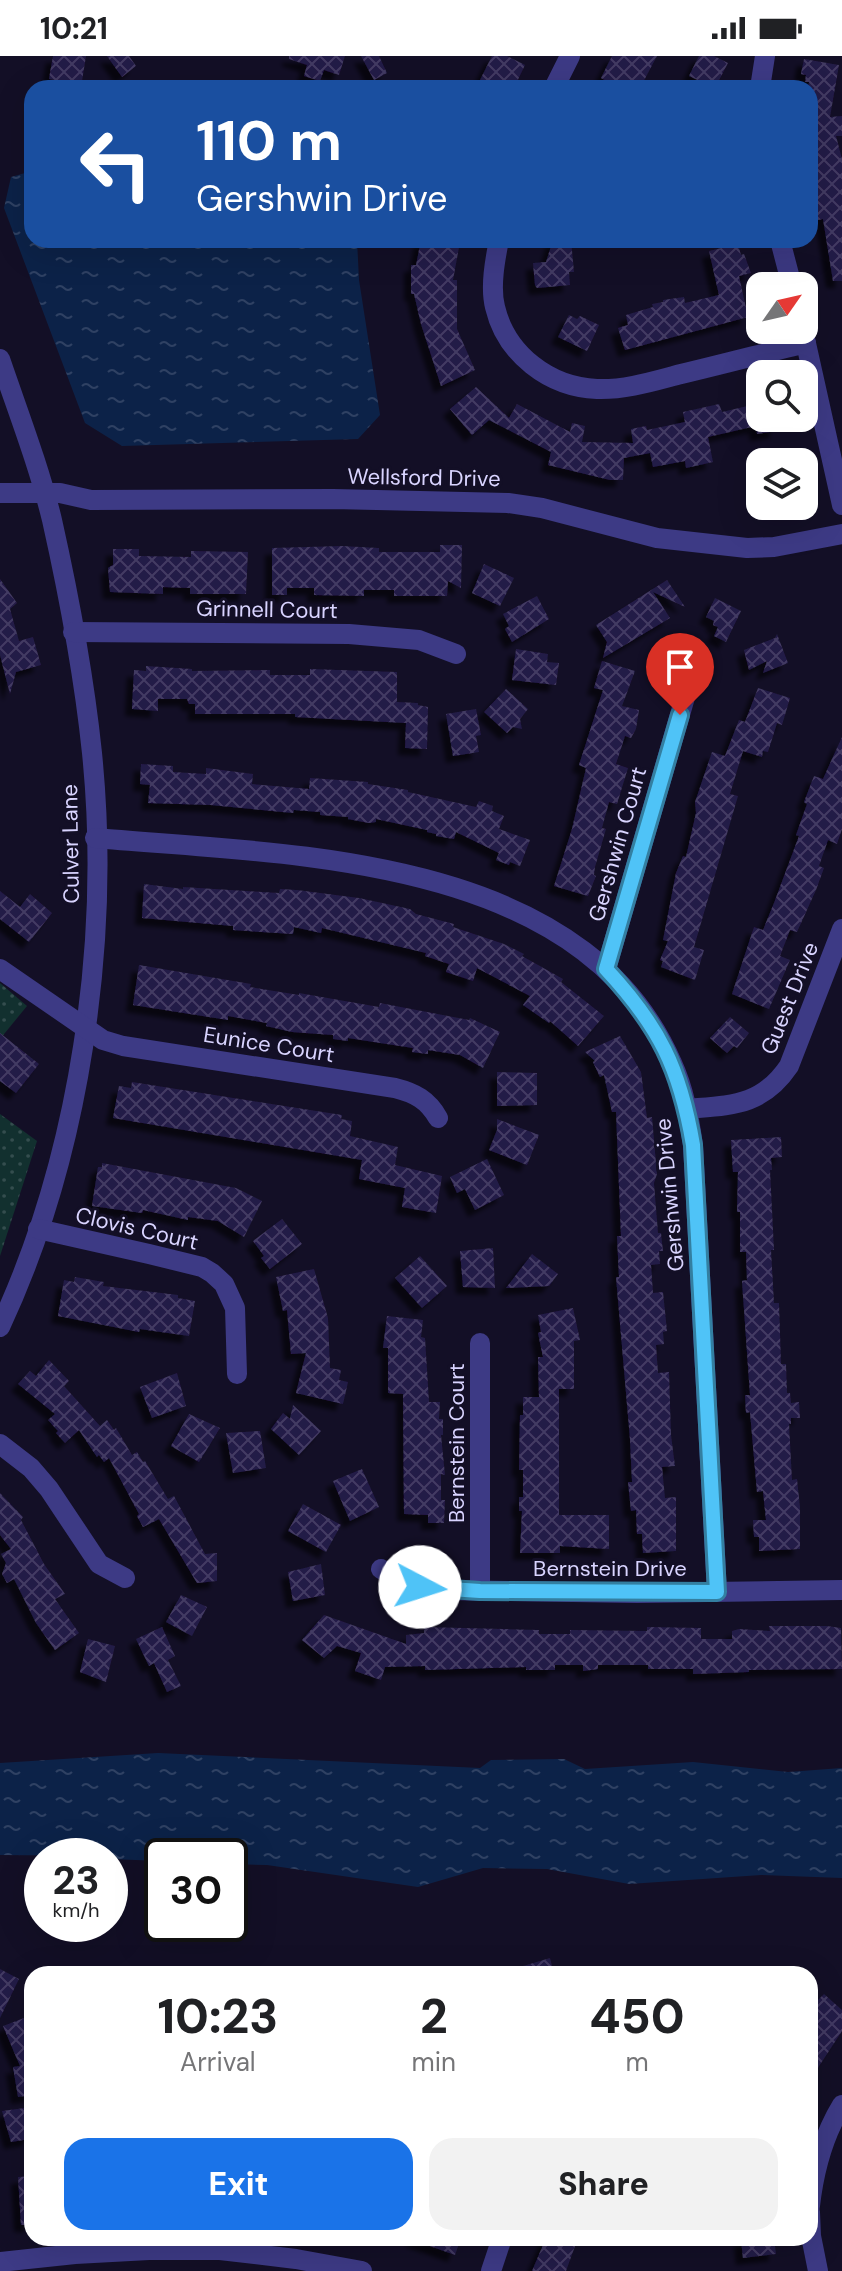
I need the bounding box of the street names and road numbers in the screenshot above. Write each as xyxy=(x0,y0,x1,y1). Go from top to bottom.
street label: Wellsford Drive xyxy=(347,462,501,493)
street label: Grinnell Court xyxy=(196,594,338,625)
street label: Gershwin Court xyxy=(582,763,653,925)
street label: Culver Lane xyxy=(55,784,86,904)
street label: Guest Drive xyxy=(754,938,825,1059)
street label: Eunice Court xyxy=(201,1020,336,1069)
street label: Gershwin Drive xyxy=(648,1117,691,1273)
street label: Clovis Court xyxy=(73,1200,201,1257)
street label: Bernstein Court xyxy=(442,1363,471,1523)
street label: Bernstein Drive xyxy=(533,1554,687,1583)

